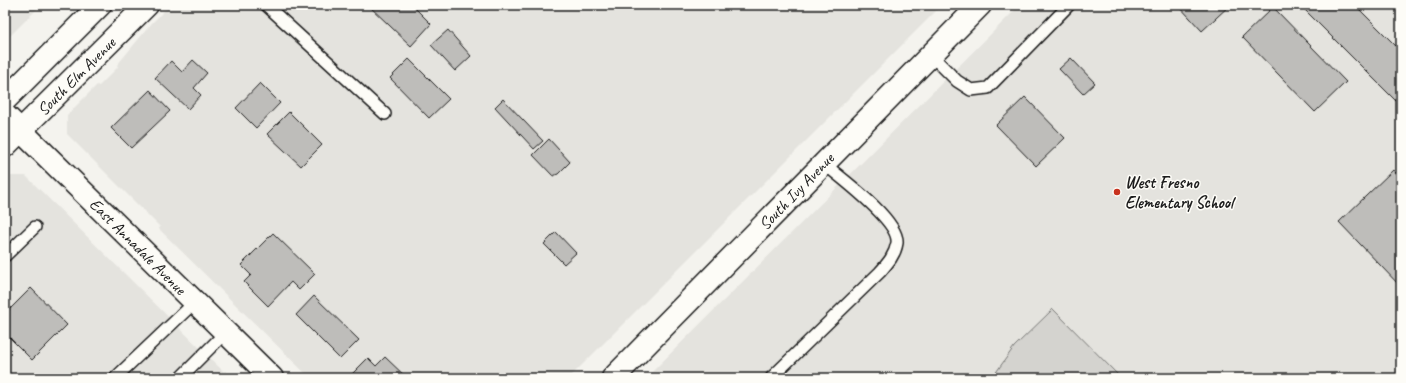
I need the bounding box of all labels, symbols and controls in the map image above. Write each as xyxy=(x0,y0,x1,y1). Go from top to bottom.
street label: South Elm Avenue xyxy=(33,32,121,120)
street label: South Ivy Avenue xyxy=(754,147,839,234)
place label: West Fresno Elementary School xyxy=(1125,172,1236,213)
marker: West Fresno Elementary School xyxy=(1112,187,1122,197)
street label: East Annadale Avenue xyxy=(85,194,191,300)

